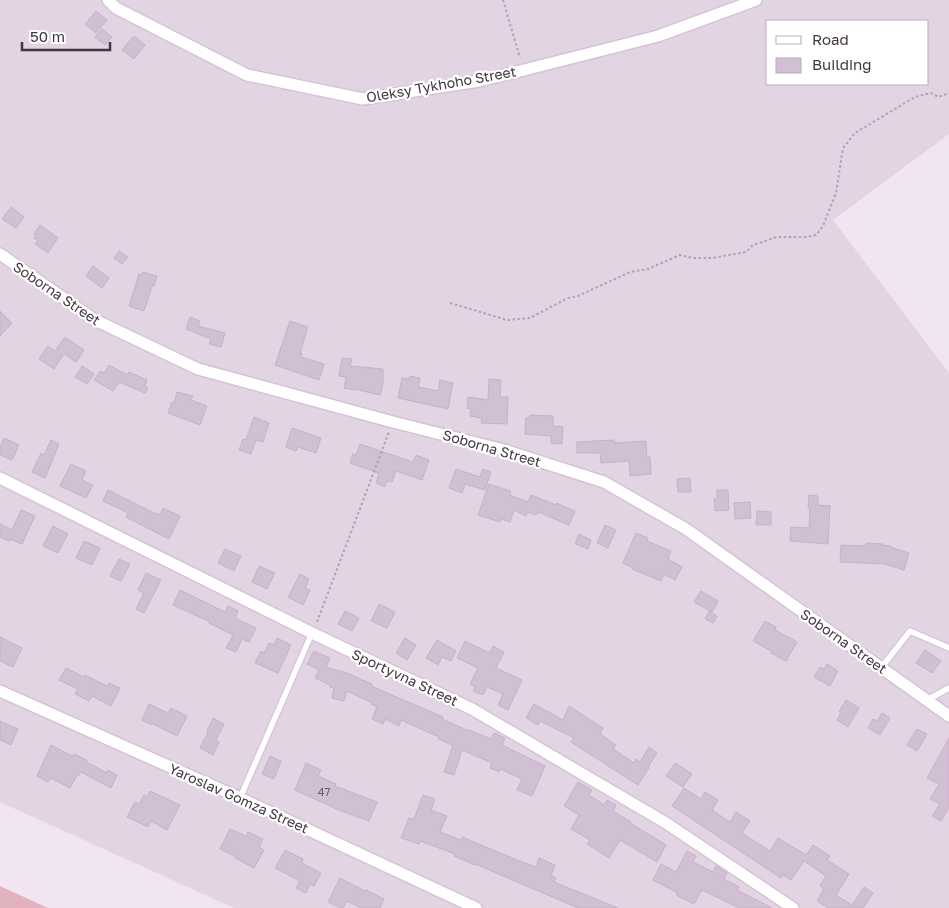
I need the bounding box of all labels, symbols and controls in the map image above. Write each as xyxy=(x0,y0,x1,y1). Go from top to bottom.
scale bar xyxy=(22,20,110,52)
legend xyxy=(766,20,929,85)
text: 50 m xyxy=(30,27,65,45)
text: Road xyxy=(812,30,849,48)
text: Building xyxy=(812,55,872,73)
street label: Oleksy Tykhoho Street xyxy=(365,62,517,106)
street label: Soborna Street xyxy=(10,258,104,328)
street label: Soborna Street xyxy=(441,426,543,470)
street label: Soborna Street xyxy=(798,605,890,677)
street label: Sportyvna Street xyxy=(349,645,461,709)
street label: Yaroslav Gomza Street xyxy=(167,760,311,836)
house number: 47 xyxy=(318,785,330,798)

